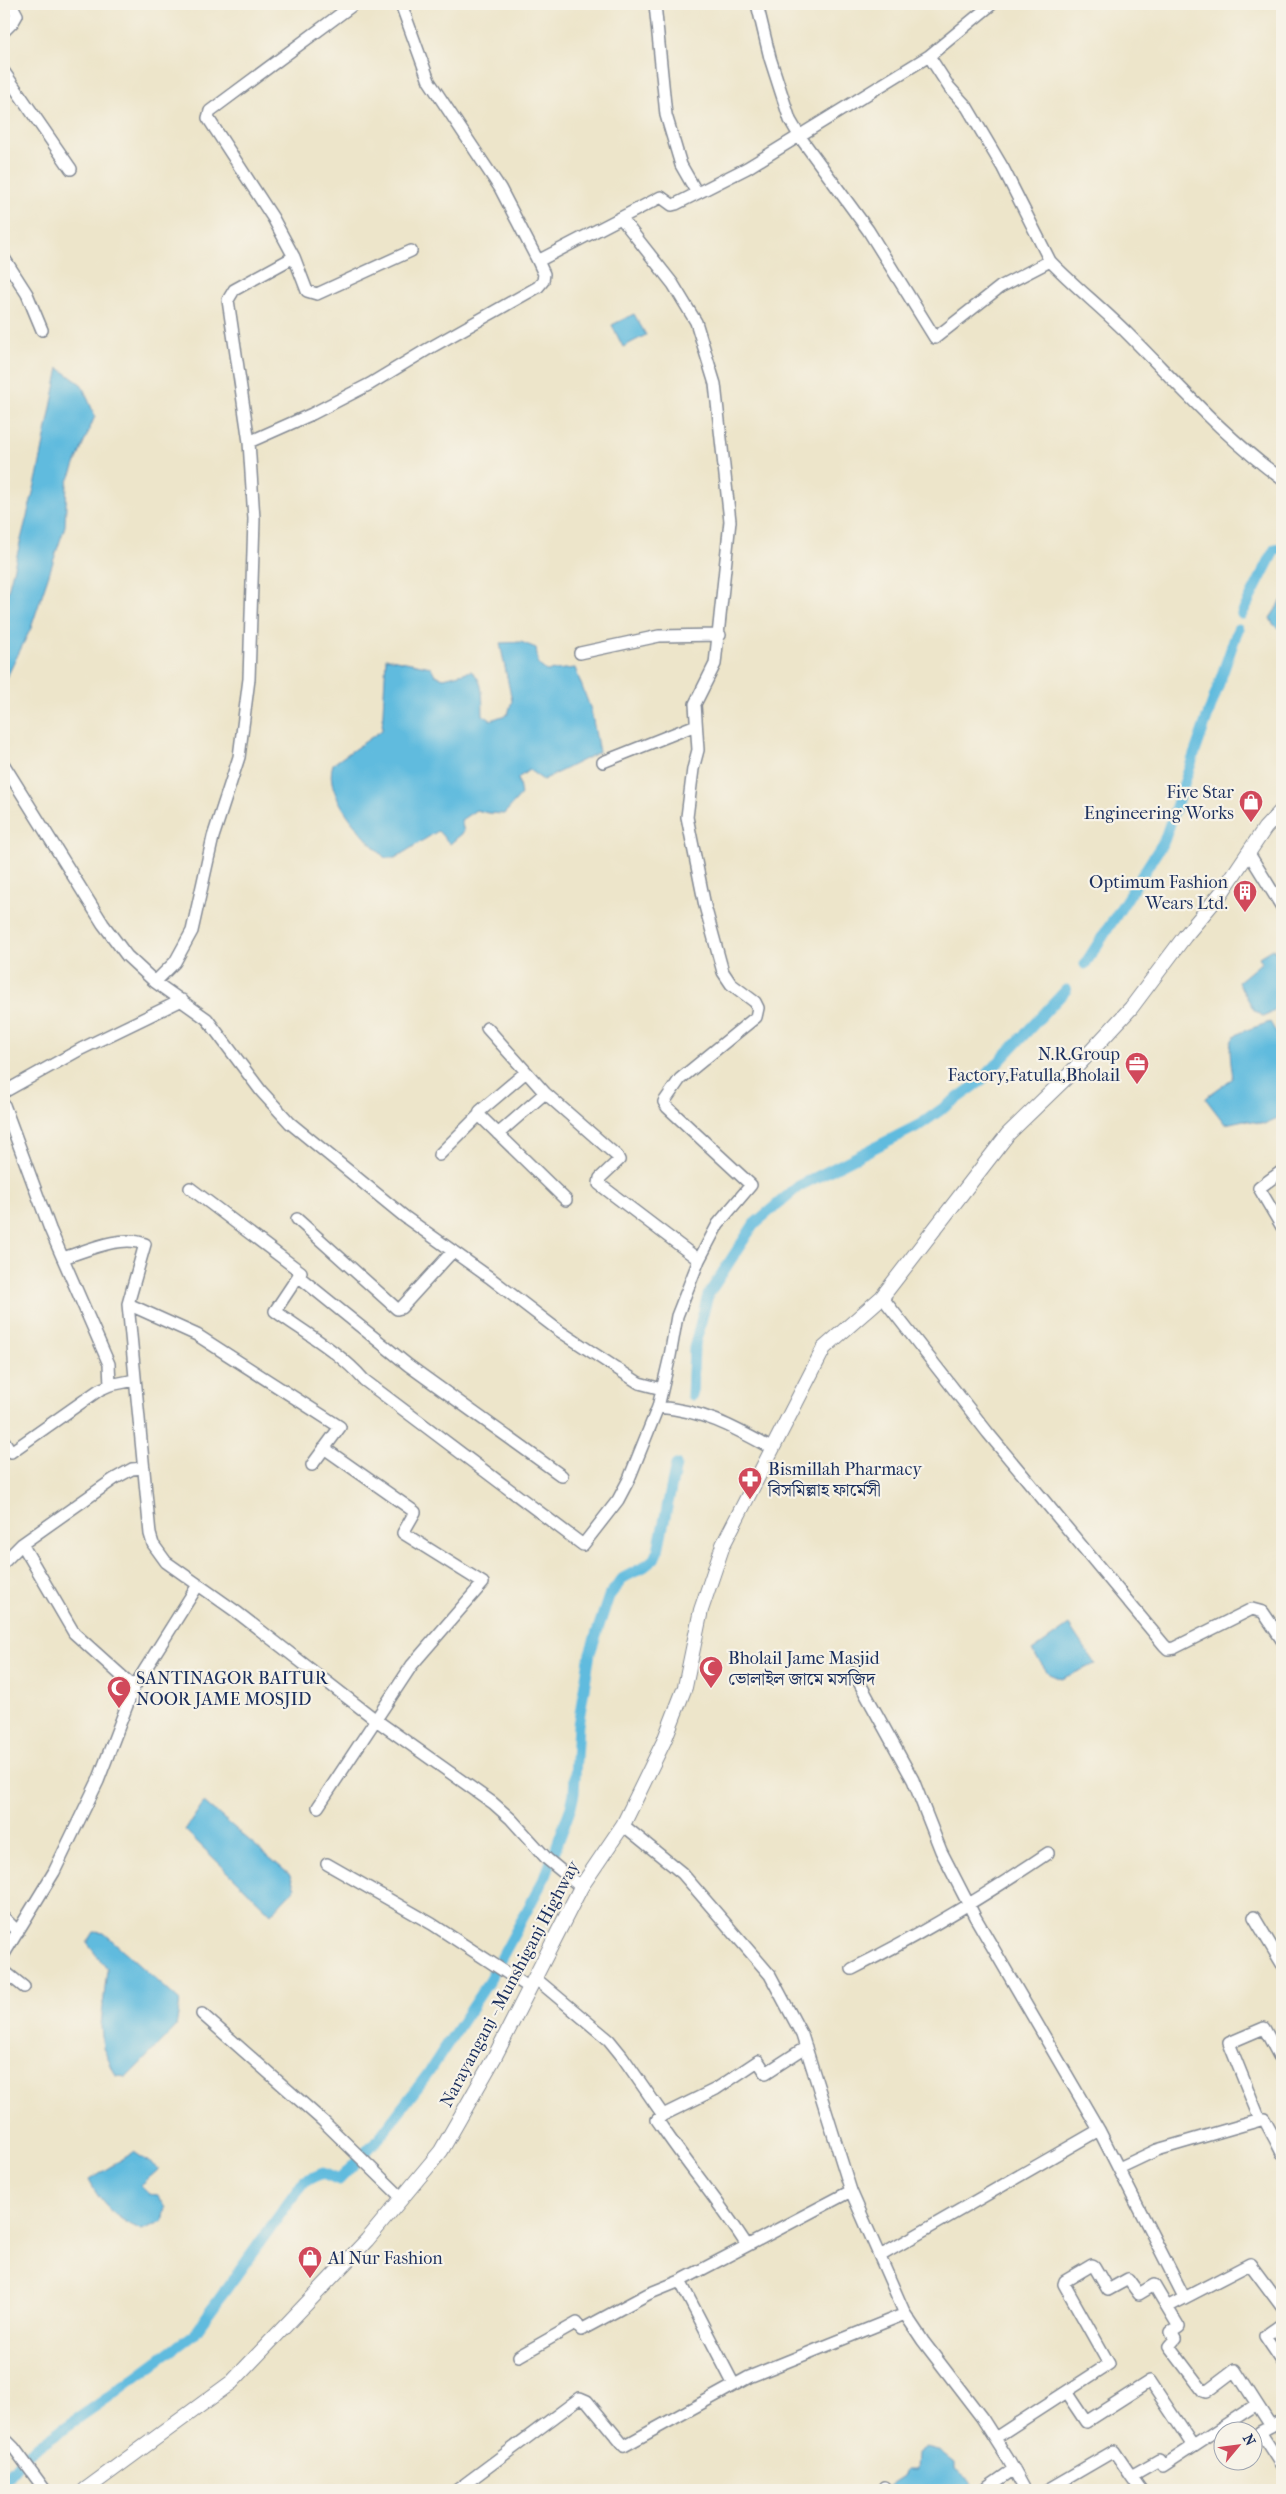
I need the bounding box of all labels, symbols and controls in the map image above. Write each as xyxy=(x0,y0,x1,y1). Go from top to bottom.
place label: Five Star Engineering Works xyxy=(1084,782,1234,824)
shop icon: Five Star Engineering Works xyxy=(1238,789,1264,823)
place label: Optimum Fashion Wears Ltd. xyxy=(1089,872,1229,914)
building icon: Optimum Fashion Wears Ltd. xyxy=(1232,879,1258,913)
place label: N.R.Group Factory,Fatulla,Bholail xyxy=(948,1044,1120,1086)
office icon: N.R.Group Factory,Fatulla,Bholail xyxy=(1124,1051,1150,1085)
place label: Bismillah Pharmacy বিসমিল্লাহ ফার্মেসী xyxy=(767,1459,923,1501)
pharmacy icon: Bismillah Pharmacy বিসমিল্লাহ ফার্মেসী xyxy=(737,1466,763,1500)
place label: Bholail Jame Masjid ভোলাইল জামে মসজিদ xyxy=(728,1648,880,1690)
mosque icon: Bholail Jame Masjid ভোলাইল জামে মসজিদ xyxy=(698,1655,724,1689)
place label: SANTINAGOR BAITUR NOOR JAME MOSJID xyxy=(136,1668,329,1710)
mosque icon: SANTINAGOR BAITUR NOOR JAME MOSJID xyxy=(106,1675,132,1709)
street label: Narayanganj - Munshiganj Highway xyxy=(436,1856,585,2111)
shop icon: Al Nur Fashion xyxy=(297,2245,323,2279)
place label: Al Nur Fashion xyxy=(327,2248,443,2269)
north arrow xyxy=(1214,2422,1264,2472)
text: N xyxy=(1239,2431,1259,2449)

